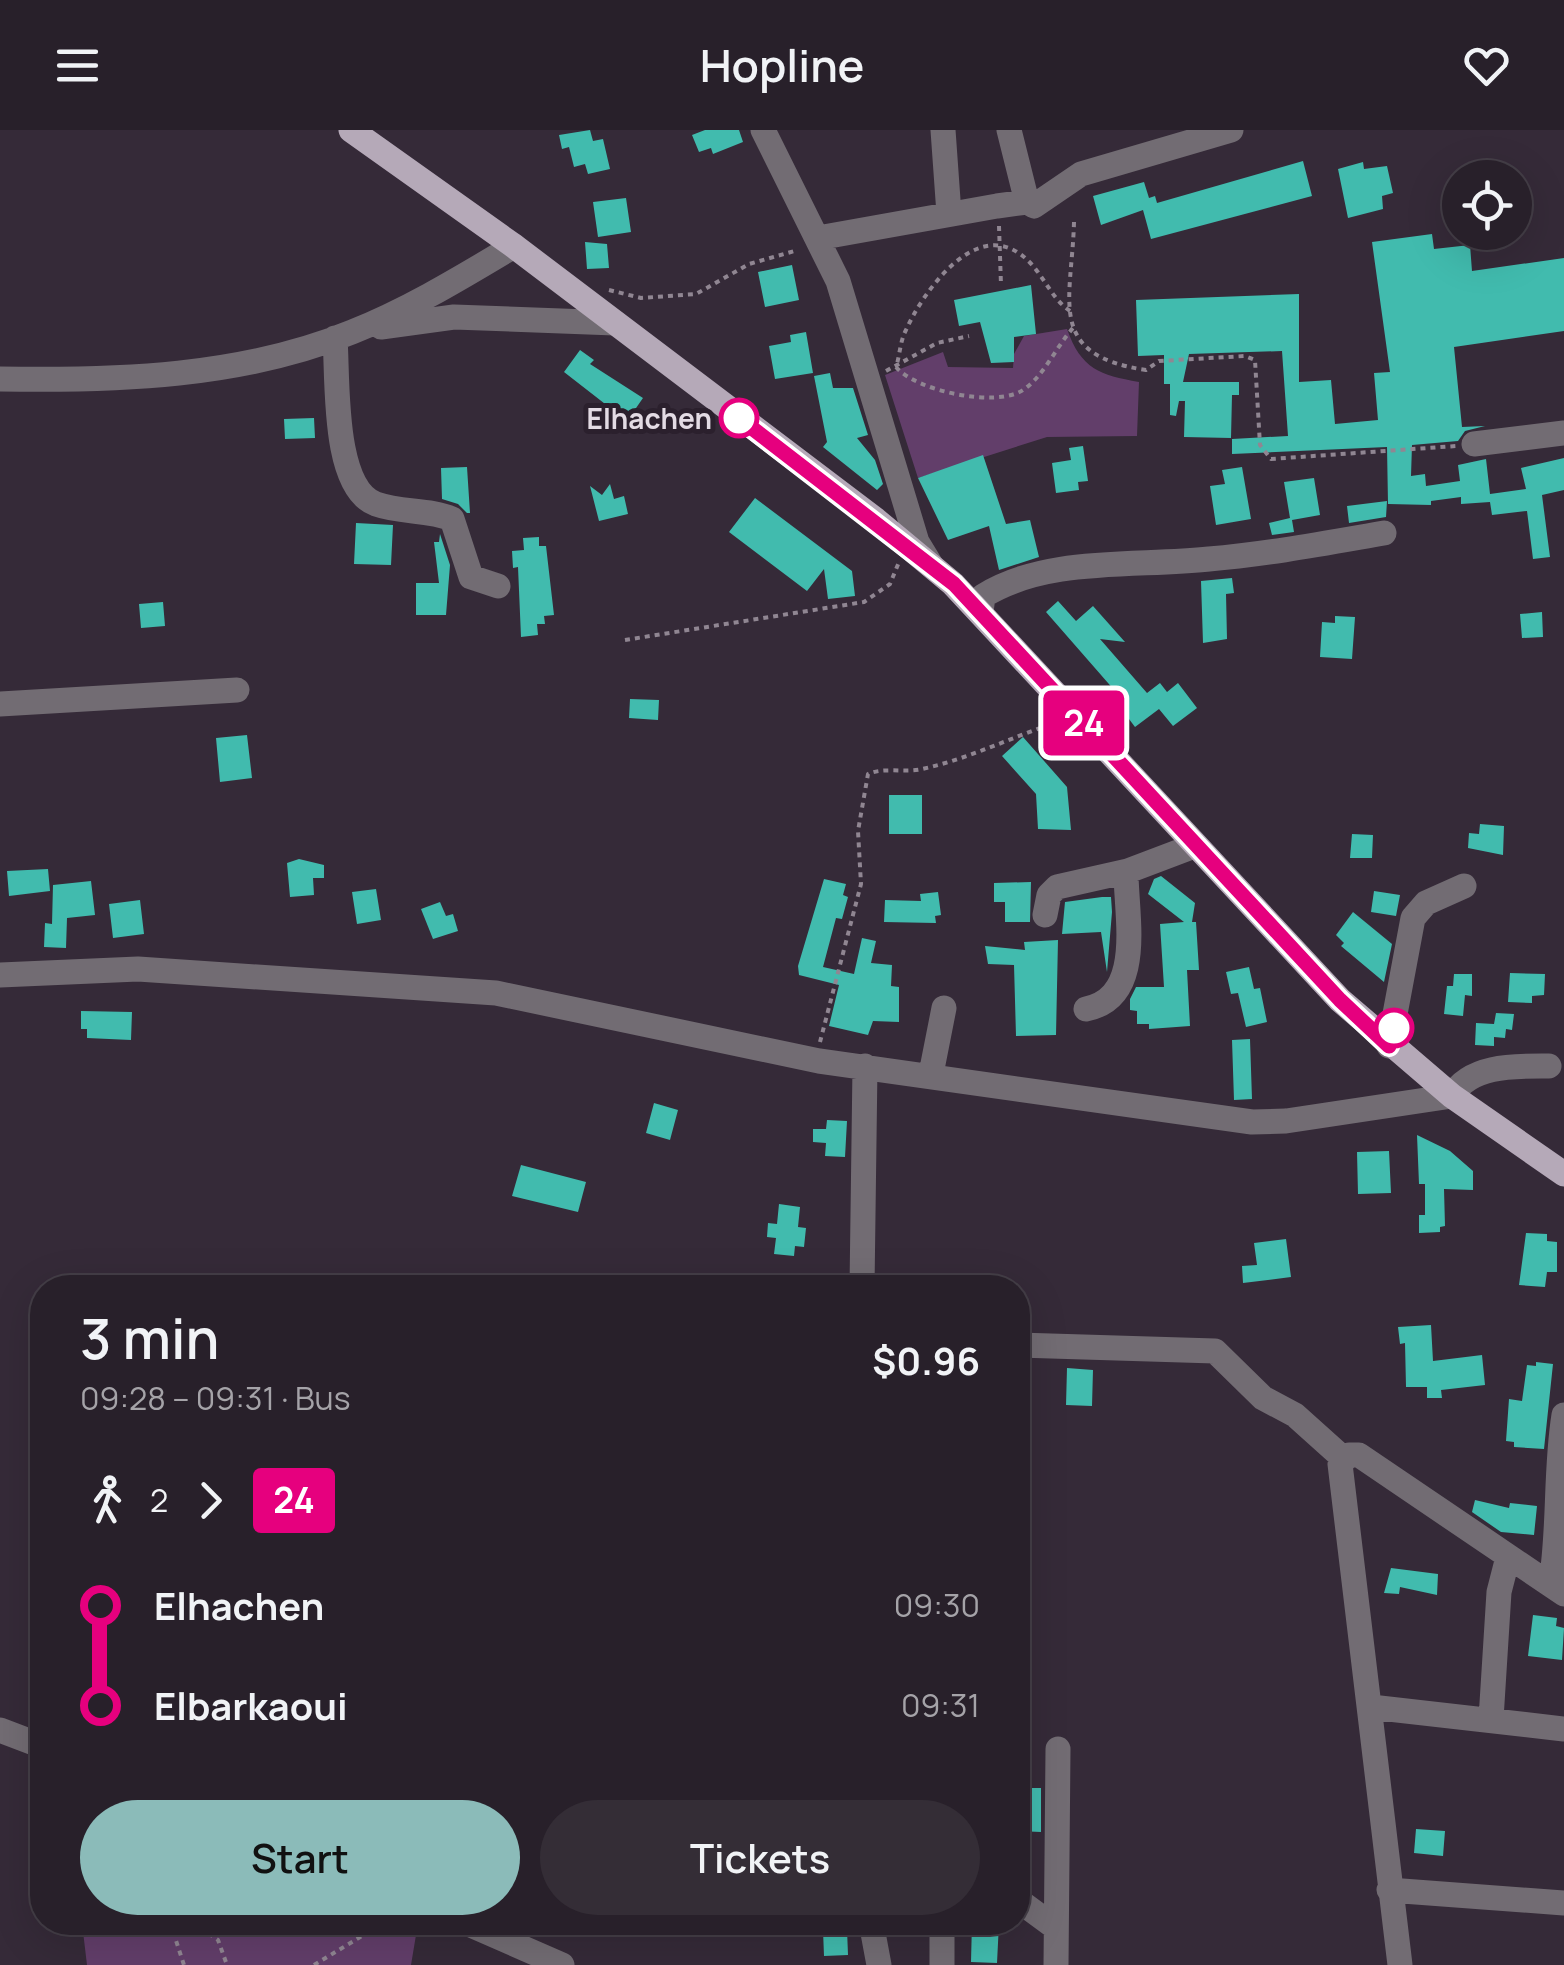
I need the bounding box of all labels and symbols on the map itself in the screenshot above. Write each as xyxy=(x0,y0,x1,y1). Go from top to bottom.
place label: Elhachen xyxy=(587,399,712,437)
marker: Elhachen xyxy=(720,399,758,437)
line badge: 24 xyxy=(1039,690,1129,756)
unlabelled marker xyxy=(1375,1009,1413,1047)

